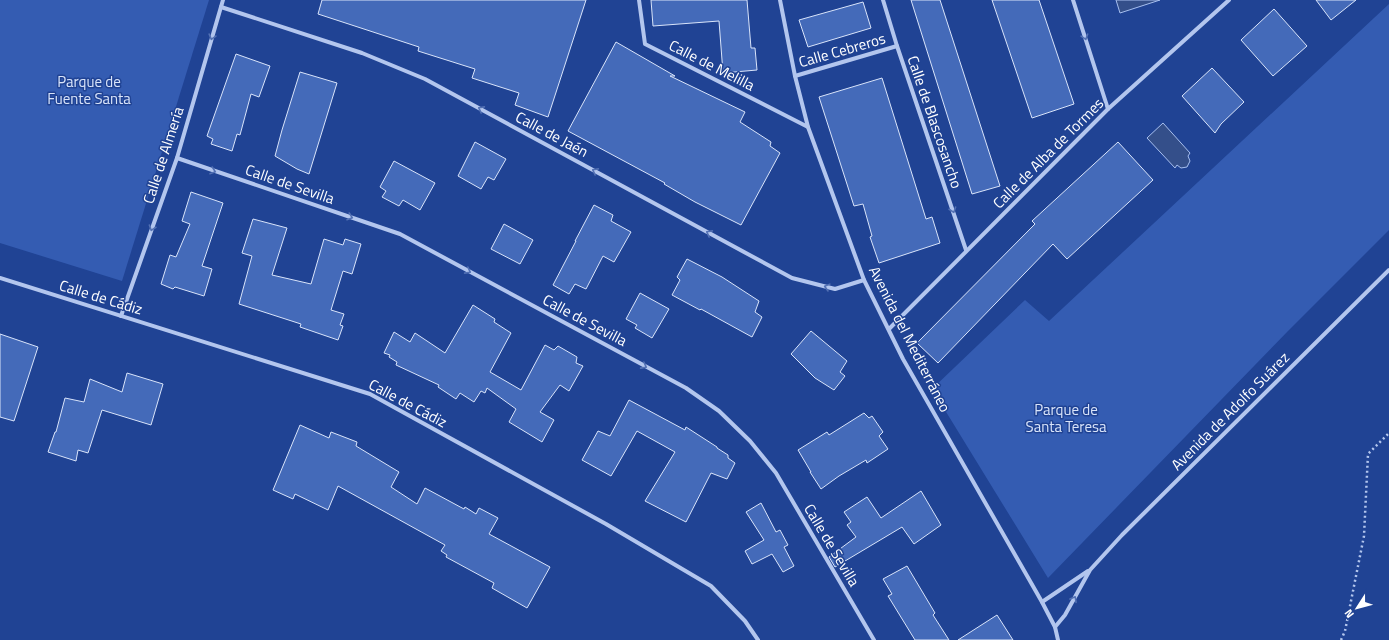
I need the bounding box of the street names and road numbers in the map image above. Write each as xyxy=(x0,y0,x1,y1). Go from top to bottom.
street label: Calle Cebreros xyxy=(796,27,888,73)
street label: Calle de Melilla xyxy=(665,34,759,97)
street label: Calle de Blascosancho xyxy=(902,53,969,191)
street label: Calle de Alba de Tormes xyxy=(987,92,1109,214)
street label: Calle de Almería xyxy=(136,103,190,206)
street label: Calle de Jaén xyxy=(511,105,593,163)
street label: Calle de Sevilla xyxy=(242,158,338,210)
street label: Avenida del Mediterráneo xyxy=(863,262,957,416)
street label: Calle de Cádiz xyxy=(57,273,146,321)
street label: Calle de Sevilla xyxy=(539,288,632,352)
street label: Avenida de Adolfo Suárez xyxy=(1165,346,1295,476)
street label: Calle de Cádiz xyxy=(365,373,452,433)
street label: Calle de Sevilla xyxy=(798,499,866,591)

